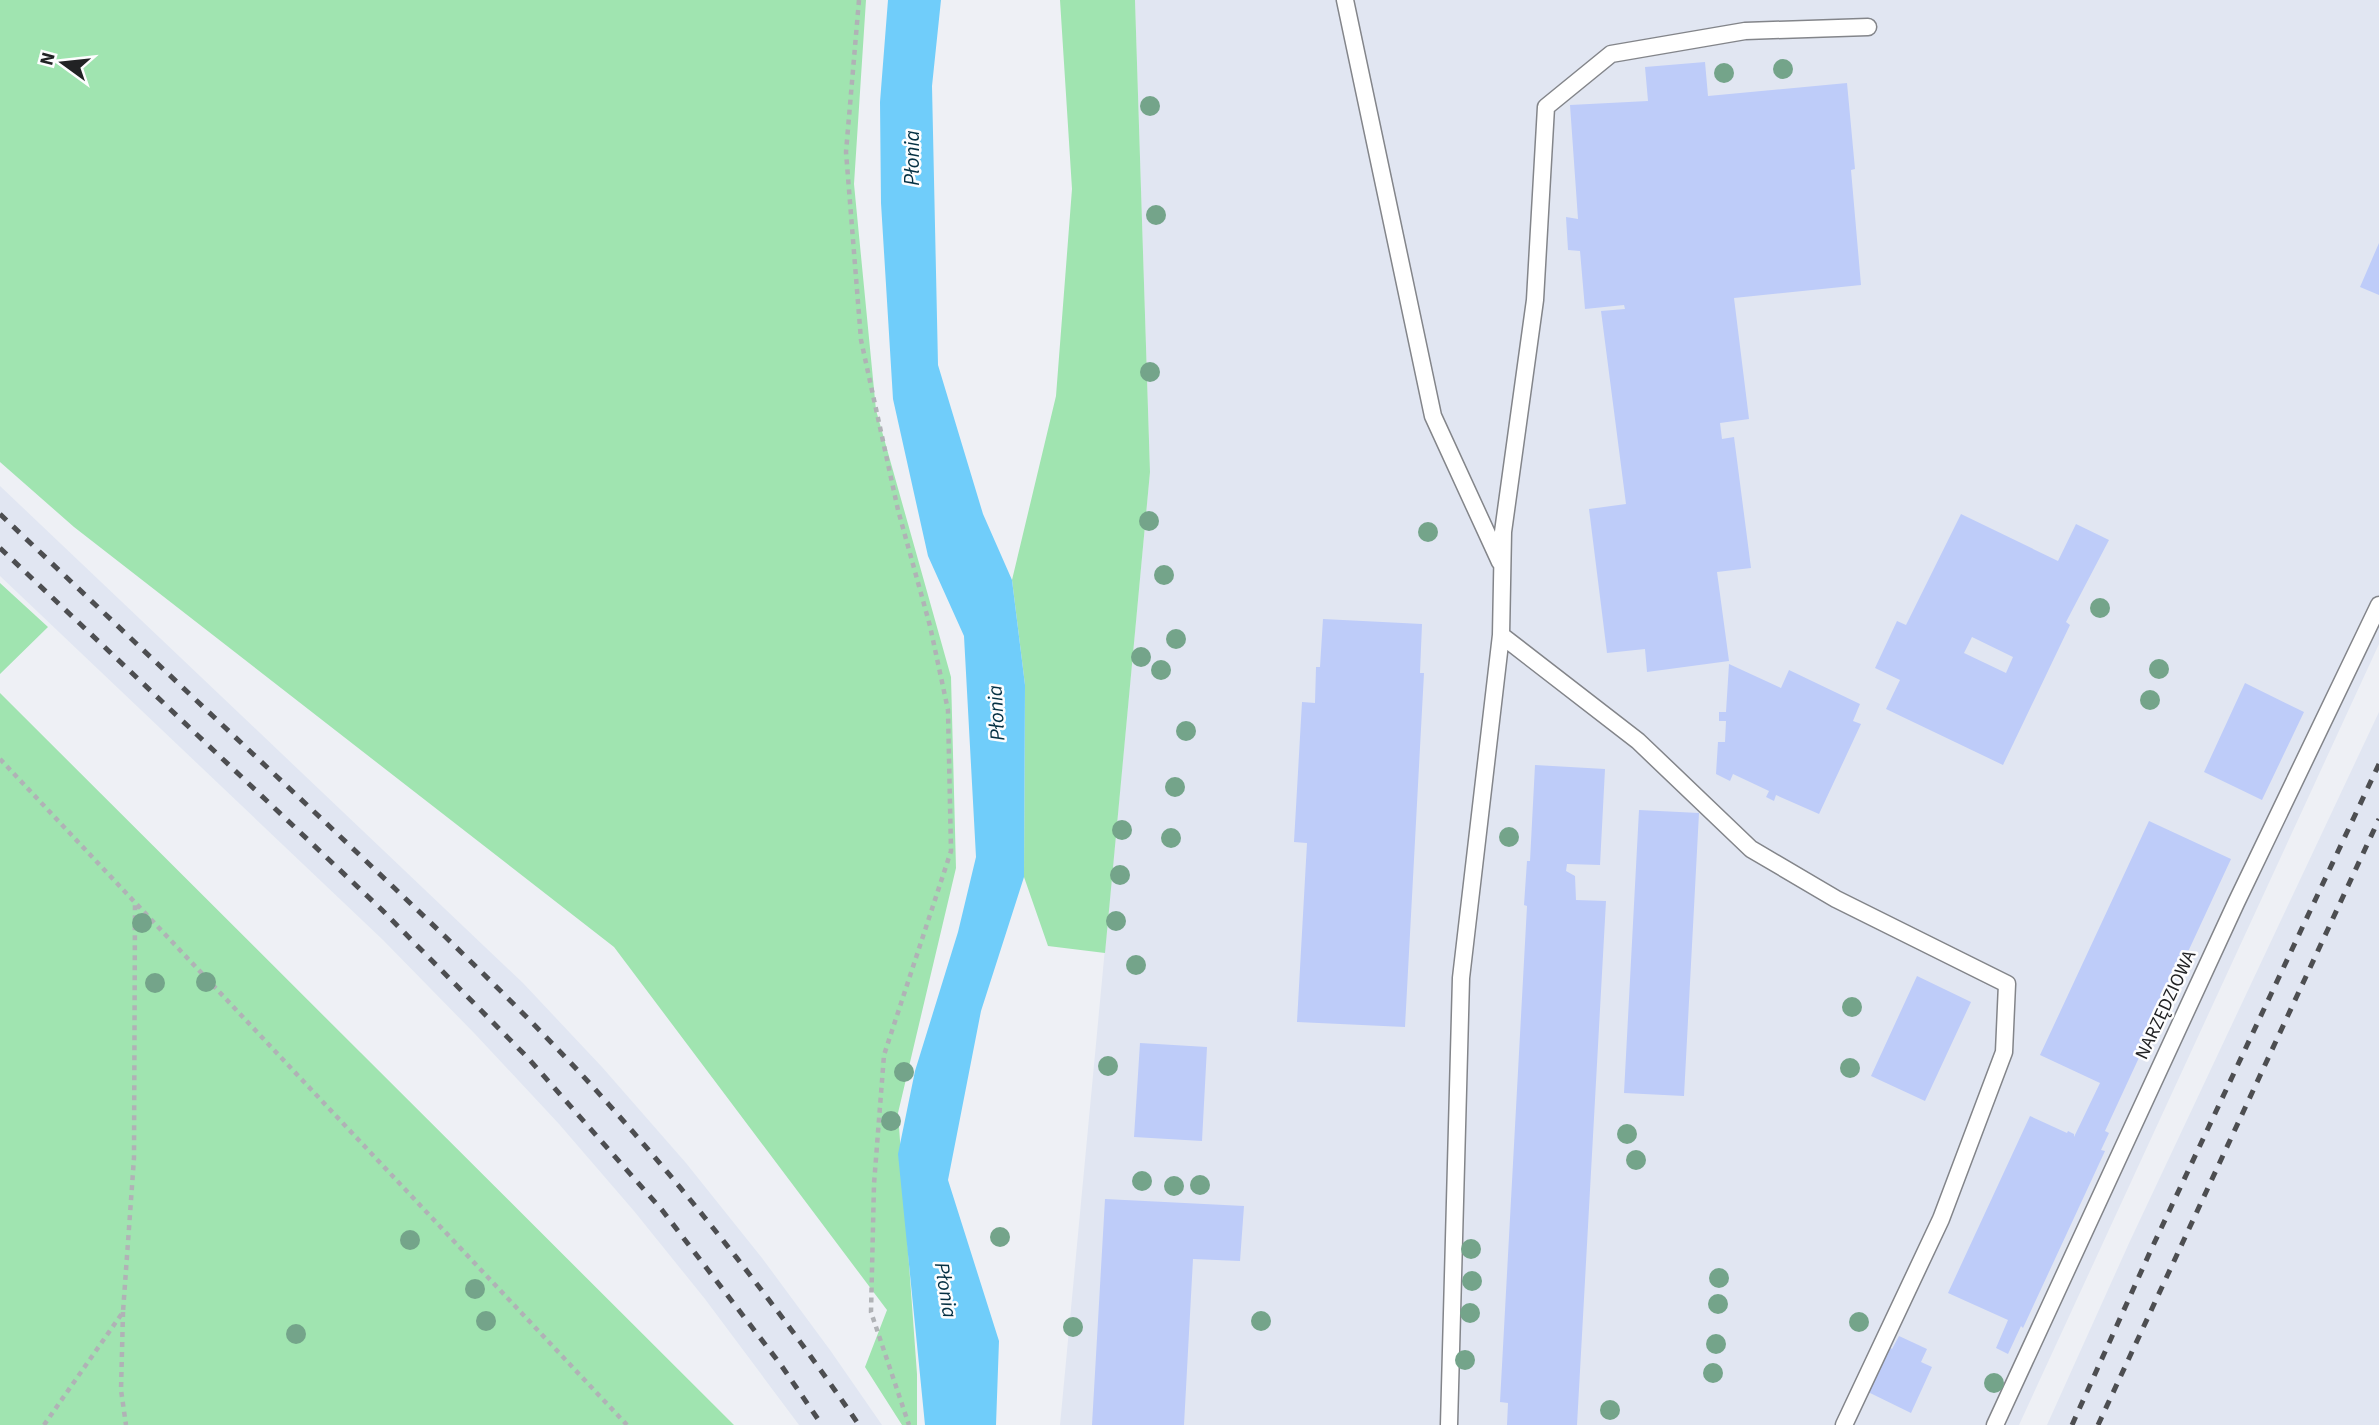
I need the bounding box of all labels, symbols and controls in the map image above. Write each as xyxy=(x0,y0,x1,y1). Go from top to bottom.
north arrow xyxy=(28,28,98,98)
text: N xyxy=(33,49,63,69)
water label: Płonia xyxy=(897,130,927,186)
water label: Płonia xyxy=(980,684,1012,742)
street label: NARZĘDZIOWA xyxy=(2129,945,2203,1064)
water label: Płonia xyxy=(927,1260,965,1320)

